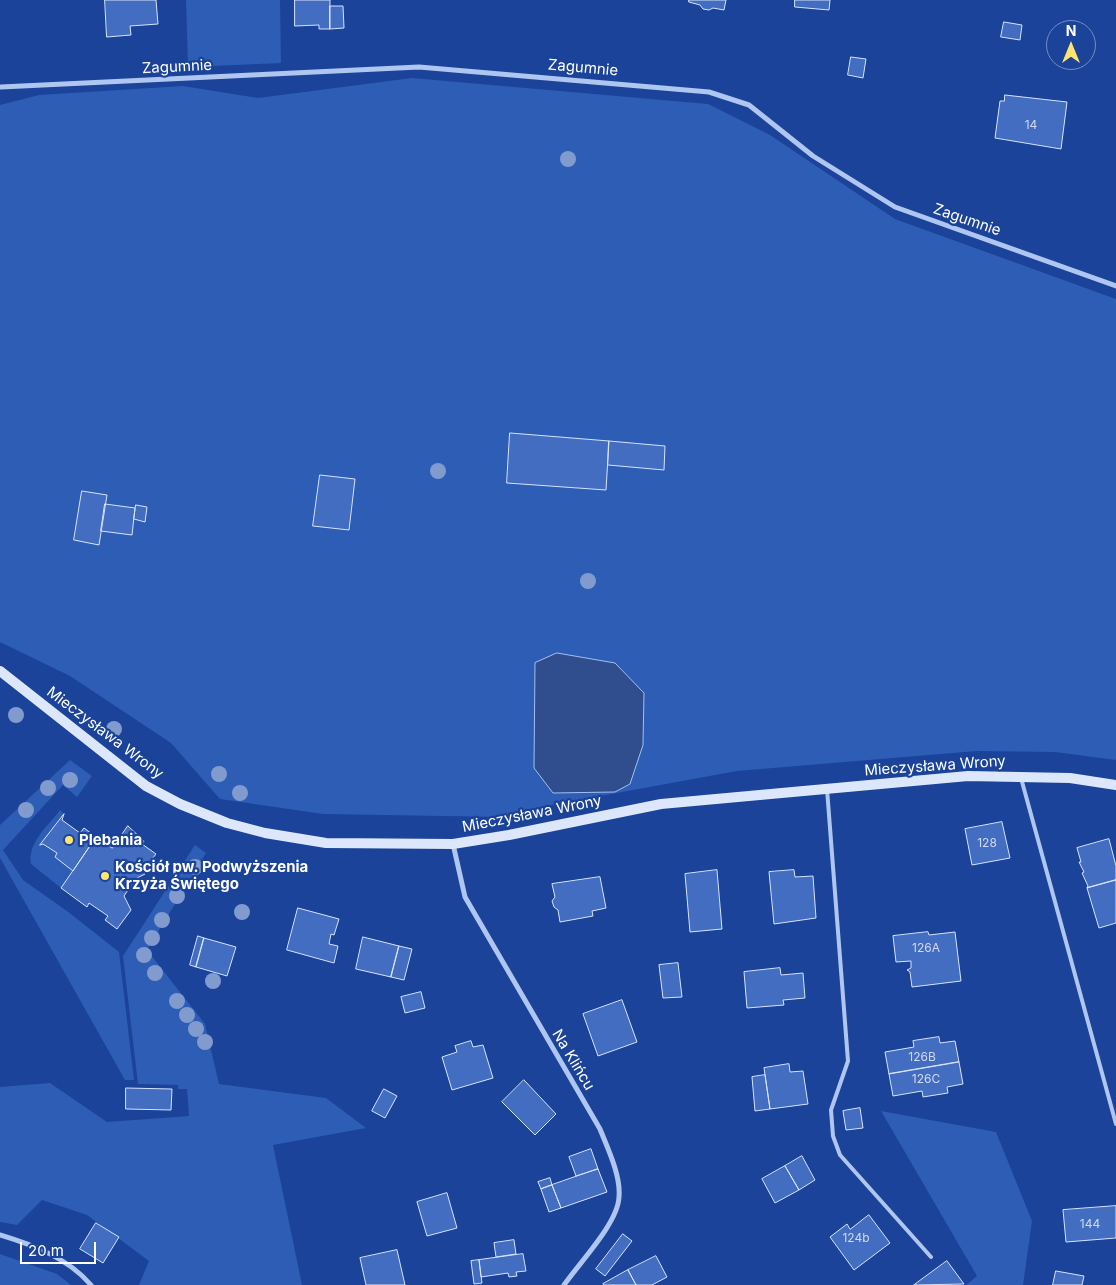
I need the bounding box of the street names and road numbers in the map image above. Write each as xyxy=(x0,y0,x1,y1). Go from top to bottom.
street label: Zagumnie xyxy=(141,56,213,78)
street label: Zagumnie xyxy=(547,56,619,80)
street label: Zagumnie xyxy=(931,200,1003,240)
street label: Mieczysława Wrony xyxy=(43,683,167,783)
street label: Mieczysława Wrony xyxy=(864,752,1006,780)
street label: Mieczysława Wrony xyxy=(461,792,603,836)
street label: Na Klińcu xyxy=(548,1026,598,1094)

